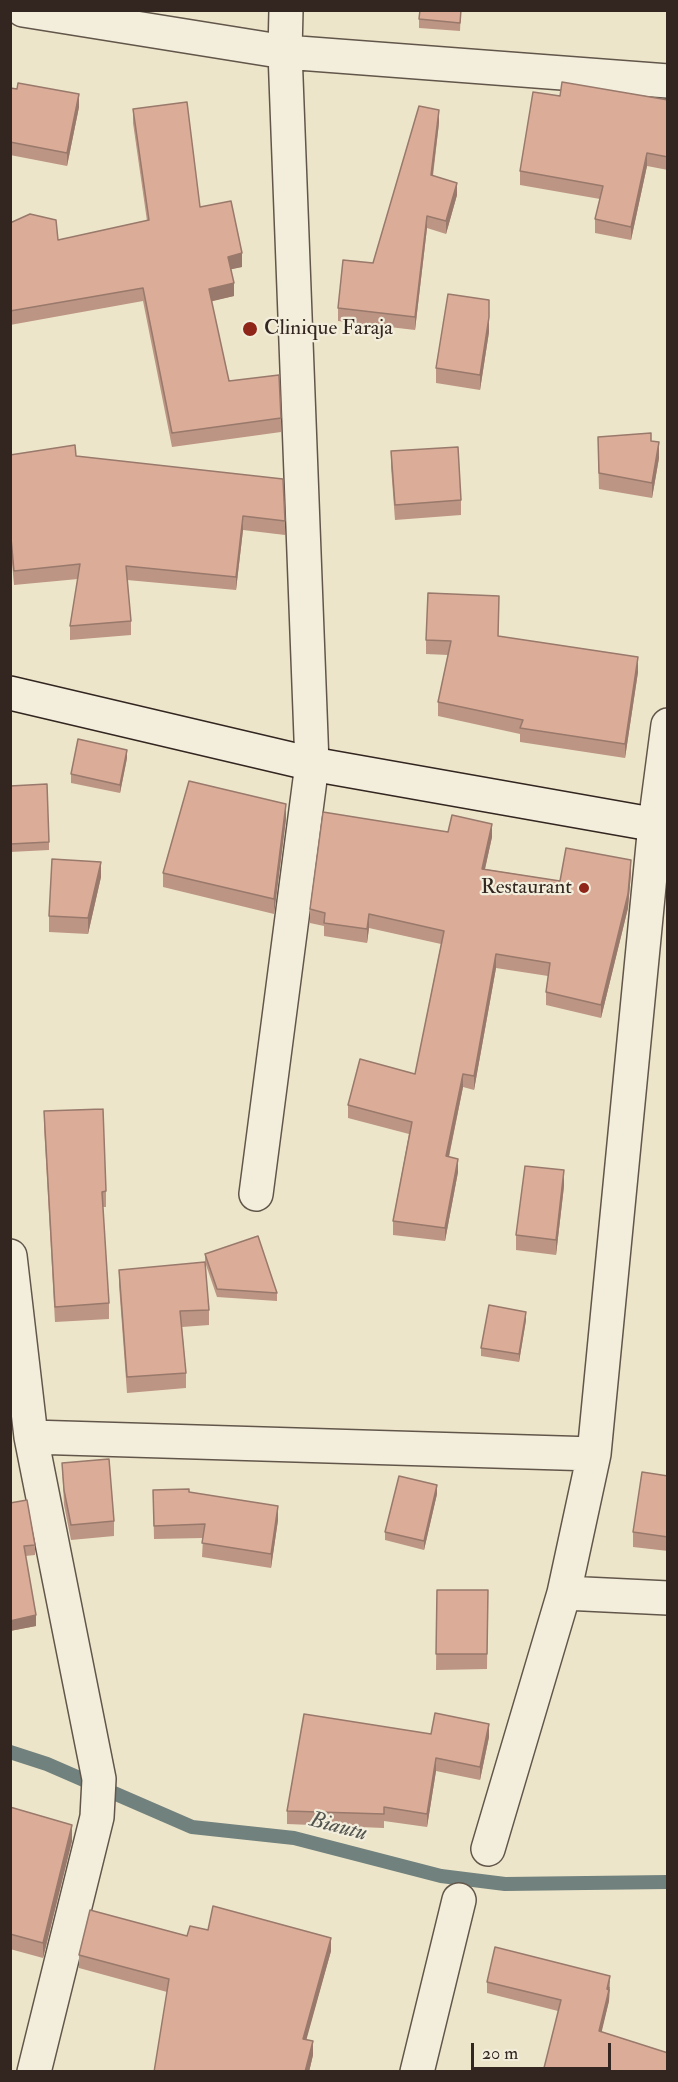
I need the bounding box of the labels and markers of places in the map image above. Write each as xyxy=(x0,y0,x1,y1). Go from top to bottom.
place label: Clinique Faraja xyxy=(264,316,393,342)
marker: Clinique Faraja xyxy=(241,320,259,338)
place label: Restaurant xyxy=(481,875,572,901)
marker: Restaurant xyxy=(577,881,591,895)

